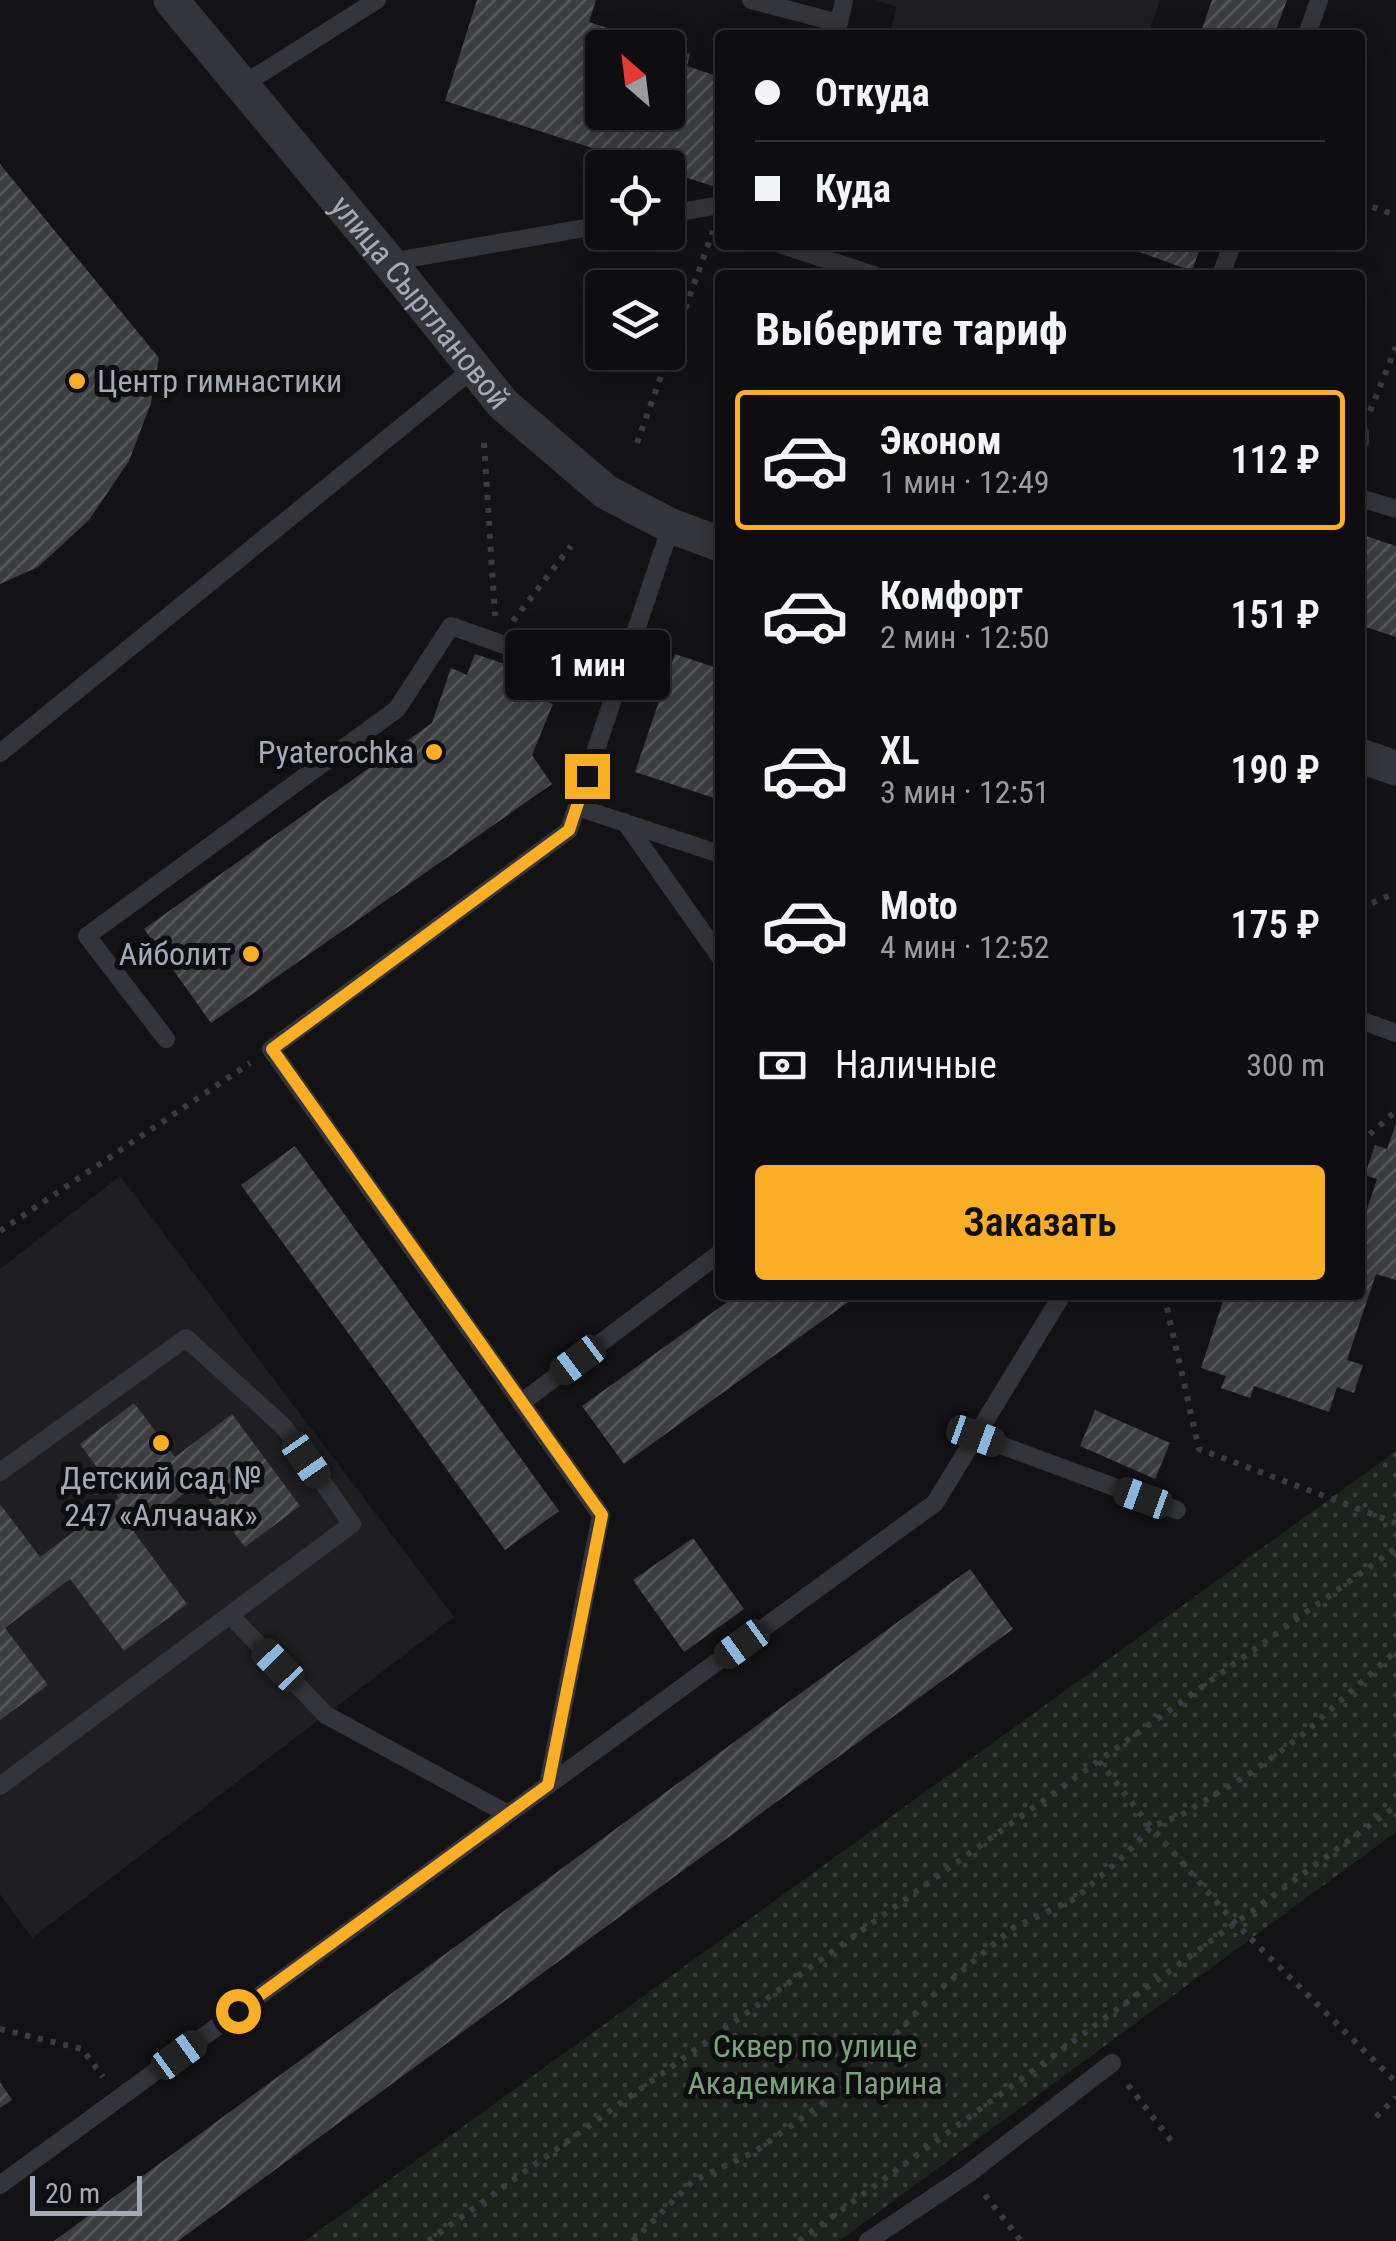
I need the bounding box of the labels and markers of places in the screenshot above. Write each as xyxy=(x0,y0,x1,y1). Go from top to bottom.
place label: Центр гимнастики xyxy=(97,362,342,400)
marker: Центр гимнастики xyxy=(66,370,88,392)
place label: Pyaterochka xyxy=(258,733,414,771)
marker: Pyaterochka xyxy=(423,741,445,763)
place label: Айболит xyxy=(119,935,231,973)
marker: Айболит xyxy=(240,943,262,965)
marker: Детский сад № 247 «Алчачак» xyxy=(150,1432,172,1454)
place label: Детский сад № 247 «Алчачак» xyxy=(60,1459,262,1534)

